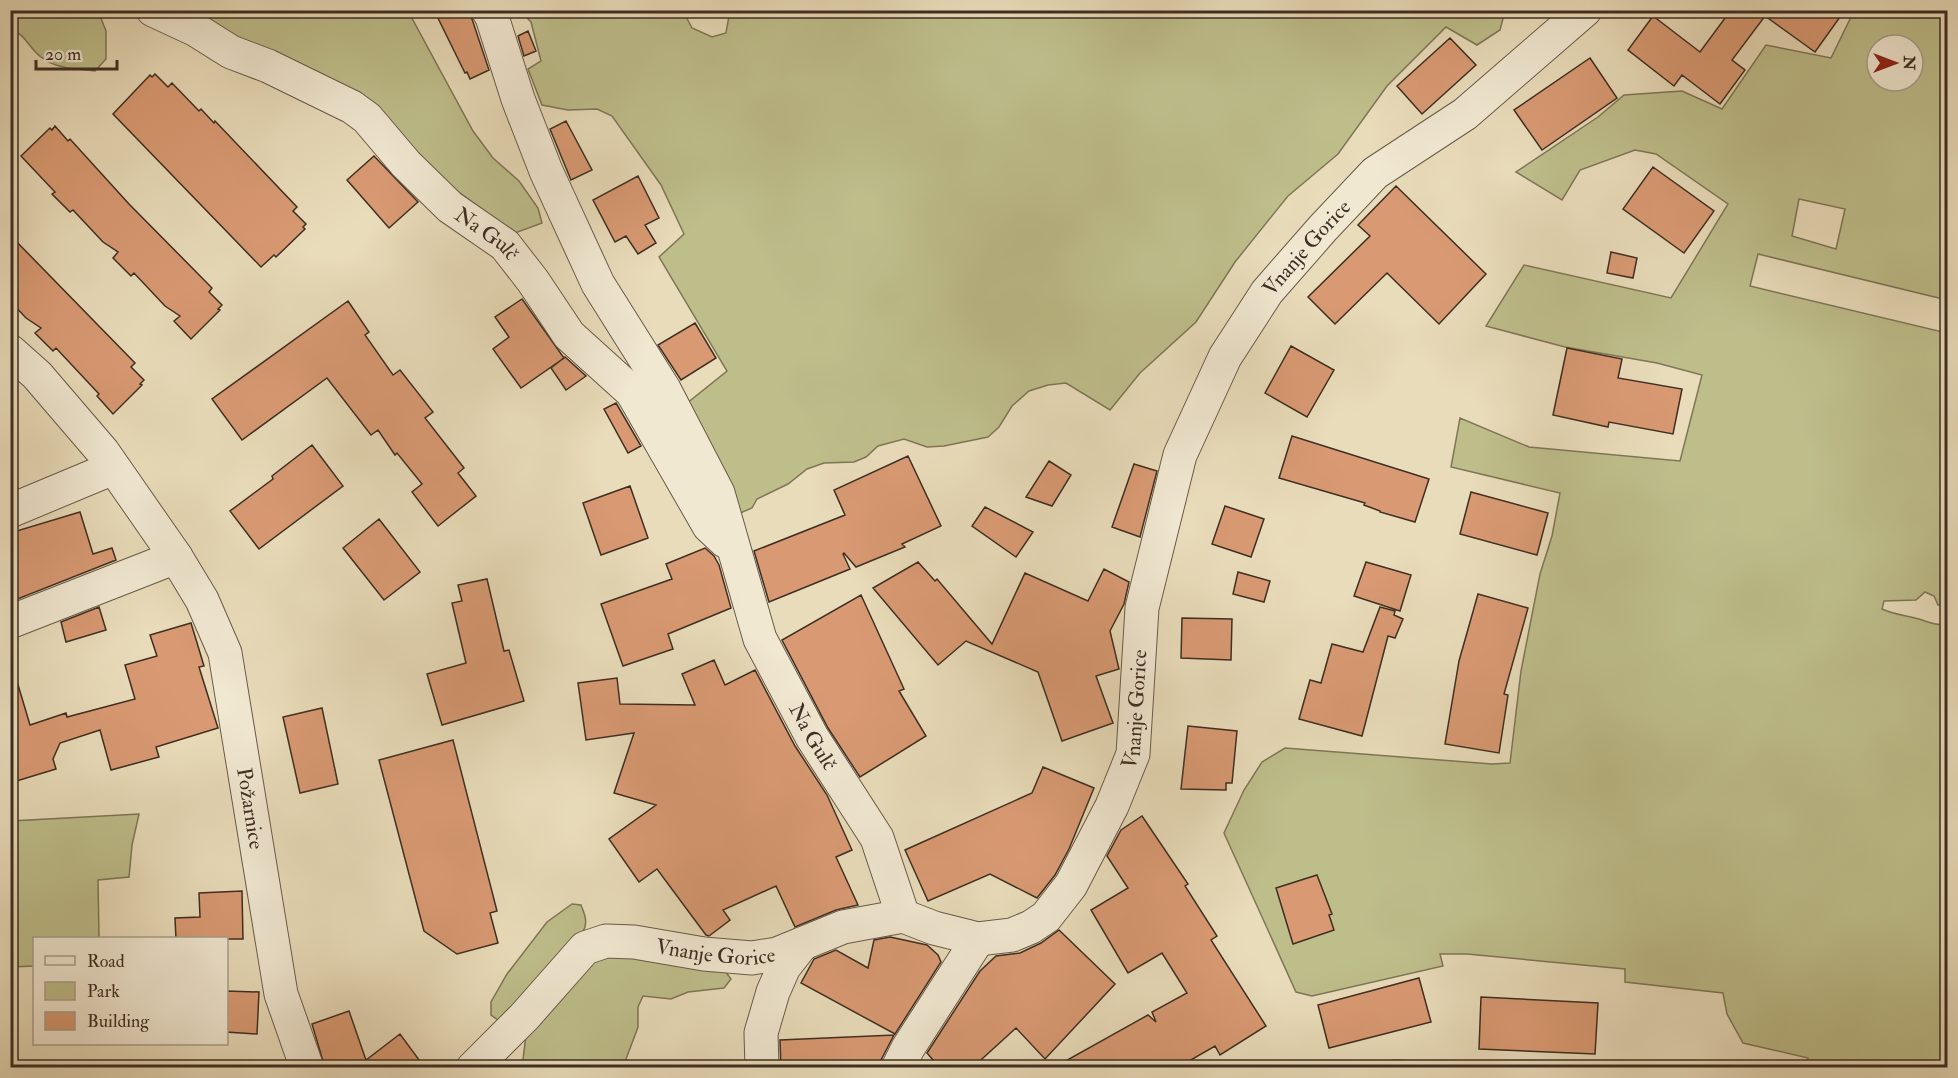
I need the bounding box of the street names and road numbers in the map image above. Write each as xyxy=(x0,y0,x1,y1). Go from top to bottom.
street label: Vnanje Gorice xyxy=(1257,194,1357,302)
street label: Na Gulč xyxy=(449,201,525,266)
street label: Vnanje Gorice xyxy=(1115,649,1153,773)
street label: Na Gulč xyxy=(782,699,843,776)
street label: Požarnice xyxy=(230,766,270,851)
street label: Vnanje Gorice xyxy=(654,933,778,972)

